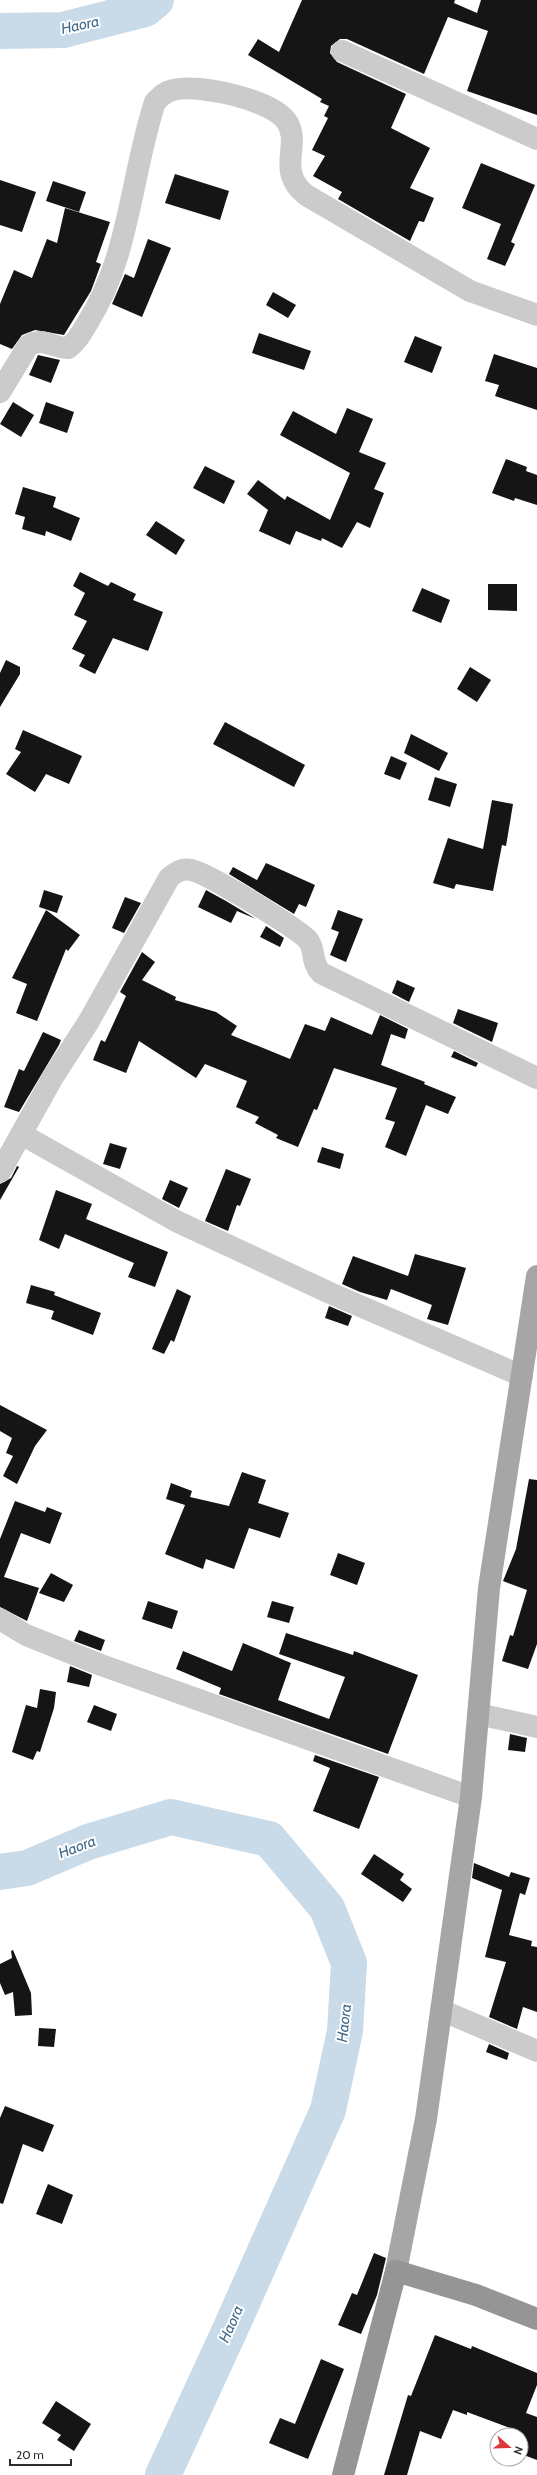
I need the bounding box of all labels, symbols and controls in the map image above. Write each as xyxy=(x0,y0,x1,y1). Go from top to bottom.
water label: Haora xyxy=(59,12,101,38)
water label: Haora xyxy=(56,1832,98,1862)
water label: Haora xyxy=(333,2003,355,2043)
water label: Haora xyxy=(215,2303,247,2345)
north arrow xyxy=(489,2427,529,2467)
scale bar xyxy=(10,2441,71,2467)
text: N xyxy=(510,2444,526,2456)
text: 20 m xyxy=(16,2447,44,2462)

